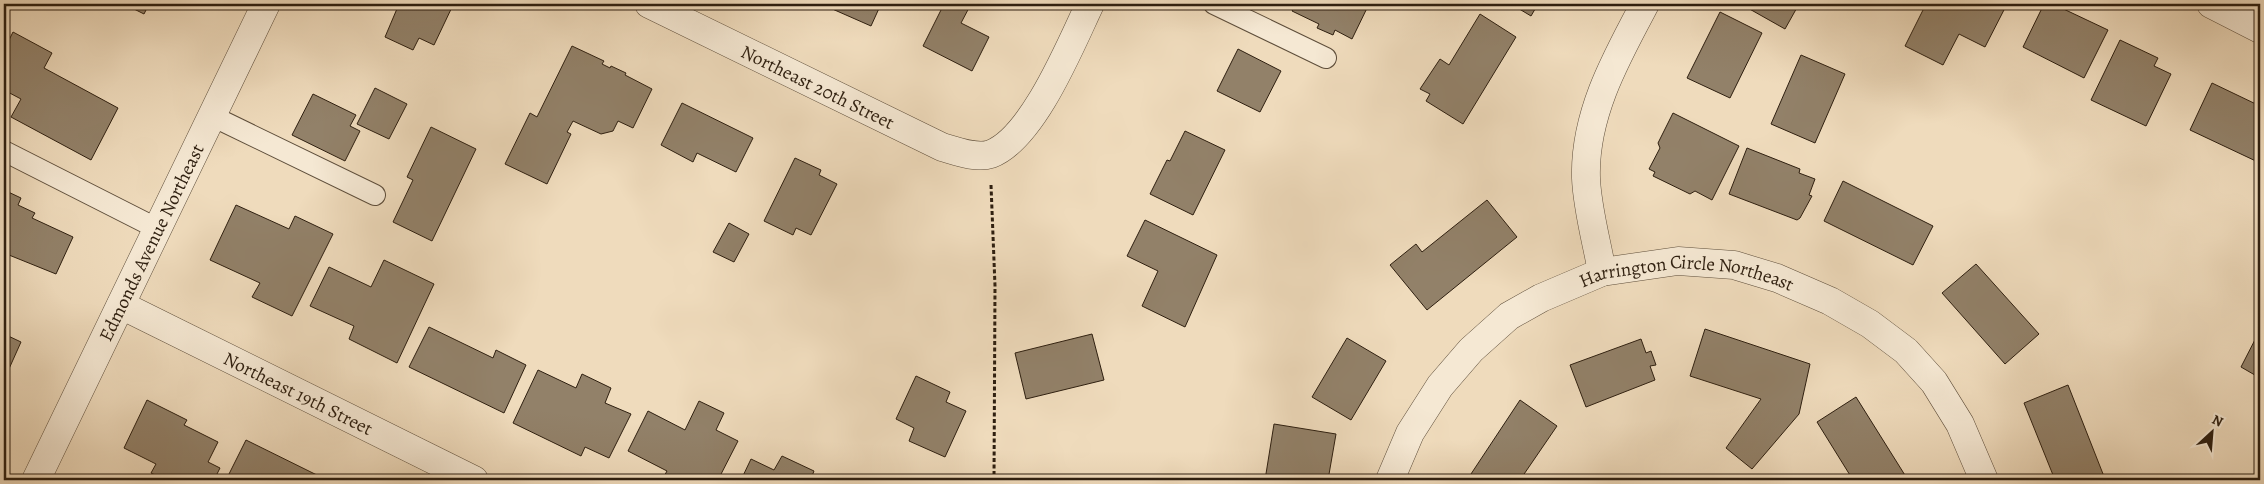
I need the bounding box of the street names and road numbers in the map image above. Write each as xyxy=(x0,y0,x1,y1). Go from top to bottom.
street label: Northeast 20th Street xyxy=(736,39,899,136)
street label: Edmonds Avenue Northeast xyxy=(93,140,211,346)
street label: Harrington Circle Northeast xyxy=(1575,249,1798,298)
street label: Northeast 19th Street xyxy=(219,346,377,442)

